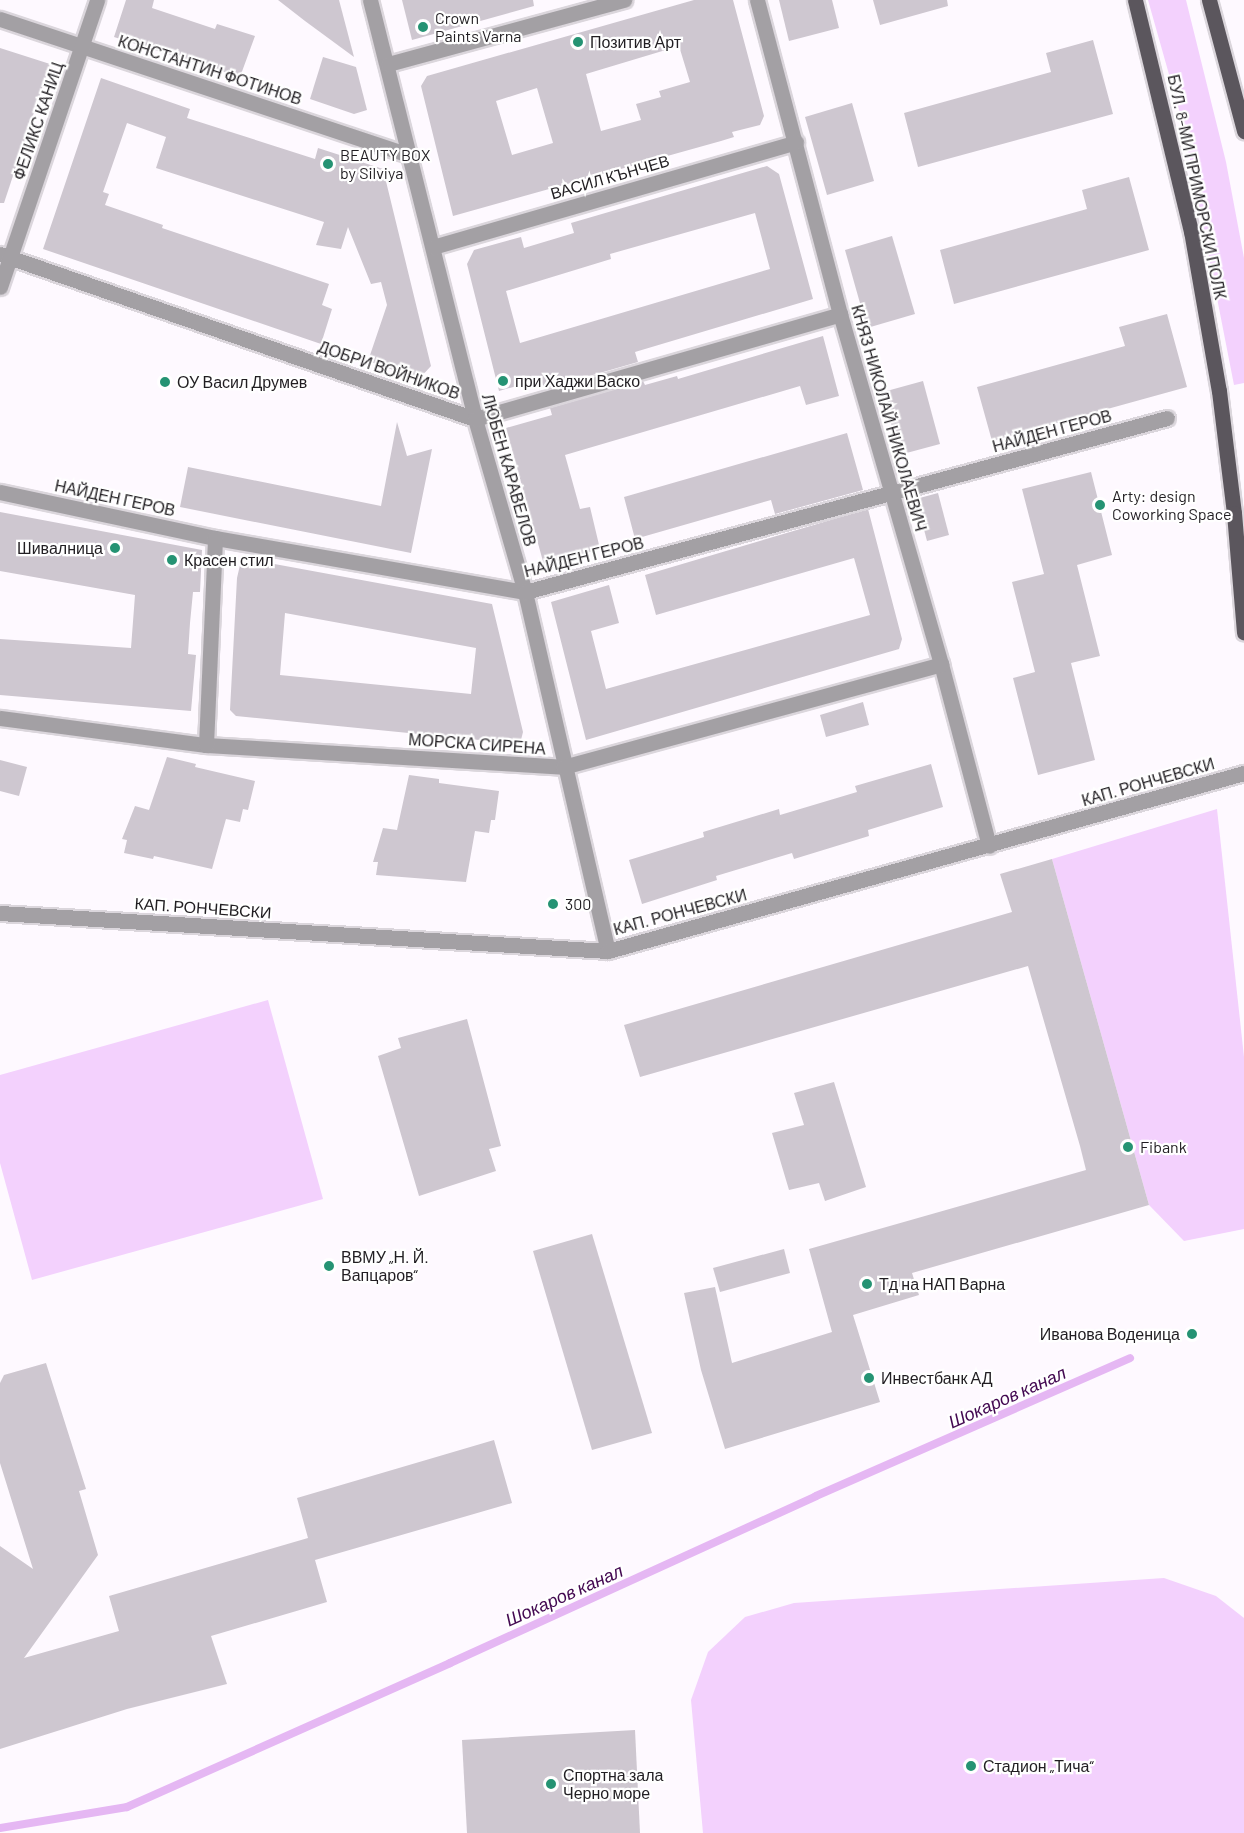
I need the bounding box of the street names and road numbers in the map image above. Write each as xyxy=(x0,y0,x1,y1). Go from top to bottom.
street label: КОНСТАНТИН ФОТИНОВ xyxy=(116,31,304,109)
street label: ФЕЛИКС КАНИЦ xyxy=(9,59,67,183)
street label: БУЛ. 8-МИ ПРИМОРСКИ ПОЛК xyxy=(1164,73,1230,301)
street label: ВАСИЛ КЪНЧЕВ xyxy=(548,151,672,203)
street label: КНЯЗ НИКОЛАЙ НИКОЛАЕВИЧ xyxy=(847,303,931,533)
street label: ДОБРИ ВОЙНИКОВ xyxy=(316,337,462,403)
street label: ЛЮБЕН КАРАВЕЛОВ xyxy=(478,392,540,548)
street label: НАЙДЕН ГЕРОВ xyxy=(990,406,1114,456)
street label: НАЙДЕН ГЕРОВ xyxy=(53,476,177,520)
street label: НАЙДЕН ГЕРОВ xyxy=(522,533,646,581)
street label: МОРСКА СИРЕНА xyxy=(408,730,546,758)
street label: КАП. РОНЧЕВСКИ xyxy=(1079,754,1217,810)
street label: КАП. РОНЧЕВСКИ xyxy=(611,885,749,939)
street label: КАП. РОНЧЕВСКИ xyxy=(134,894,272,922)

